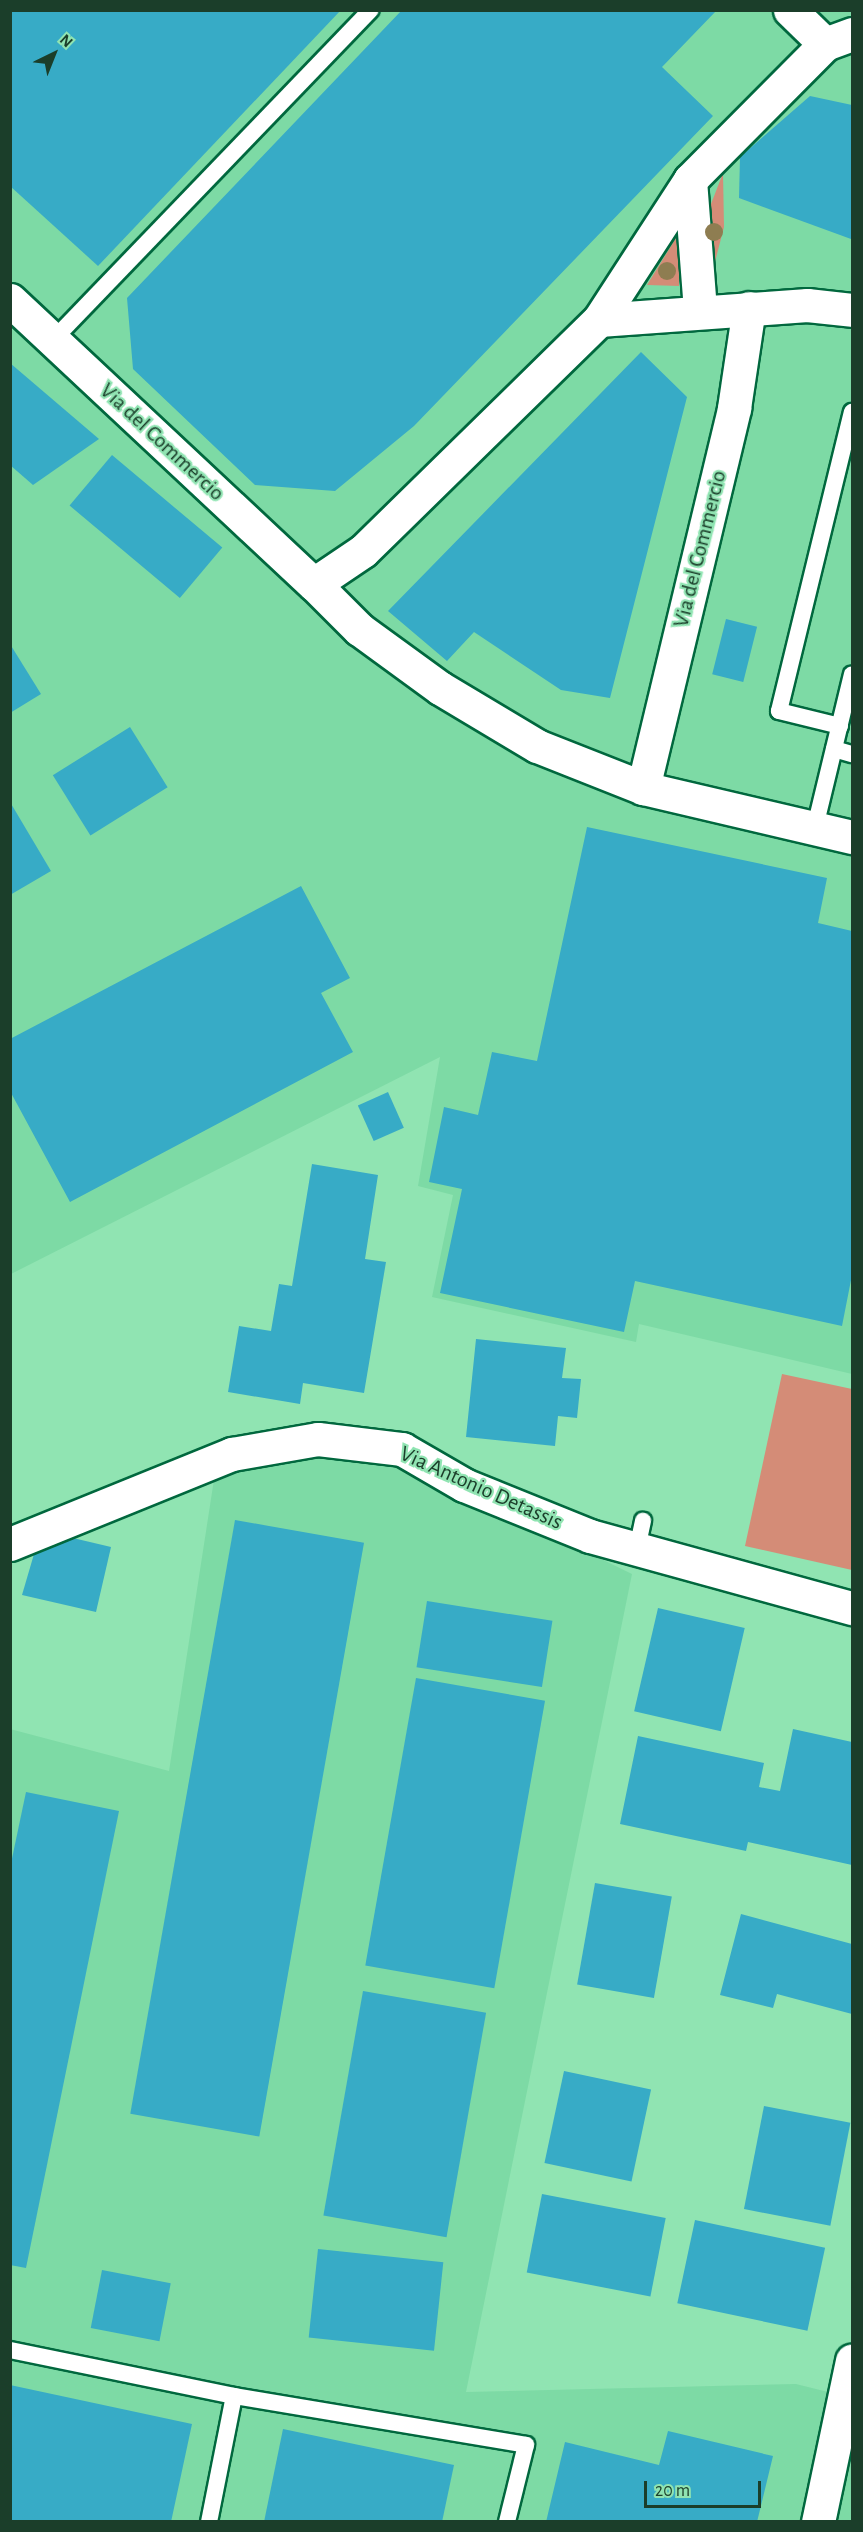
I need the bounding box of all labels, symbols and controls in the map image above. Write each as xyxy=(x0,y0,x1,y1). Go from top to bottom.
north arrow xyxy=(24,24,84,84)
text: N xyxy=(57,31,76,50)
street label: Via del Commercio xyxy=(94,378,230,506)
street label: Via del Commercio xyxy=(668,468,732,630)
street label: Via Antonio Detassis xyxy=(396,1440,566,1536)
scale bar xyxy=(647,2469,764,2507)
text: 20 m xyxy=(655,2482,690,2500)

